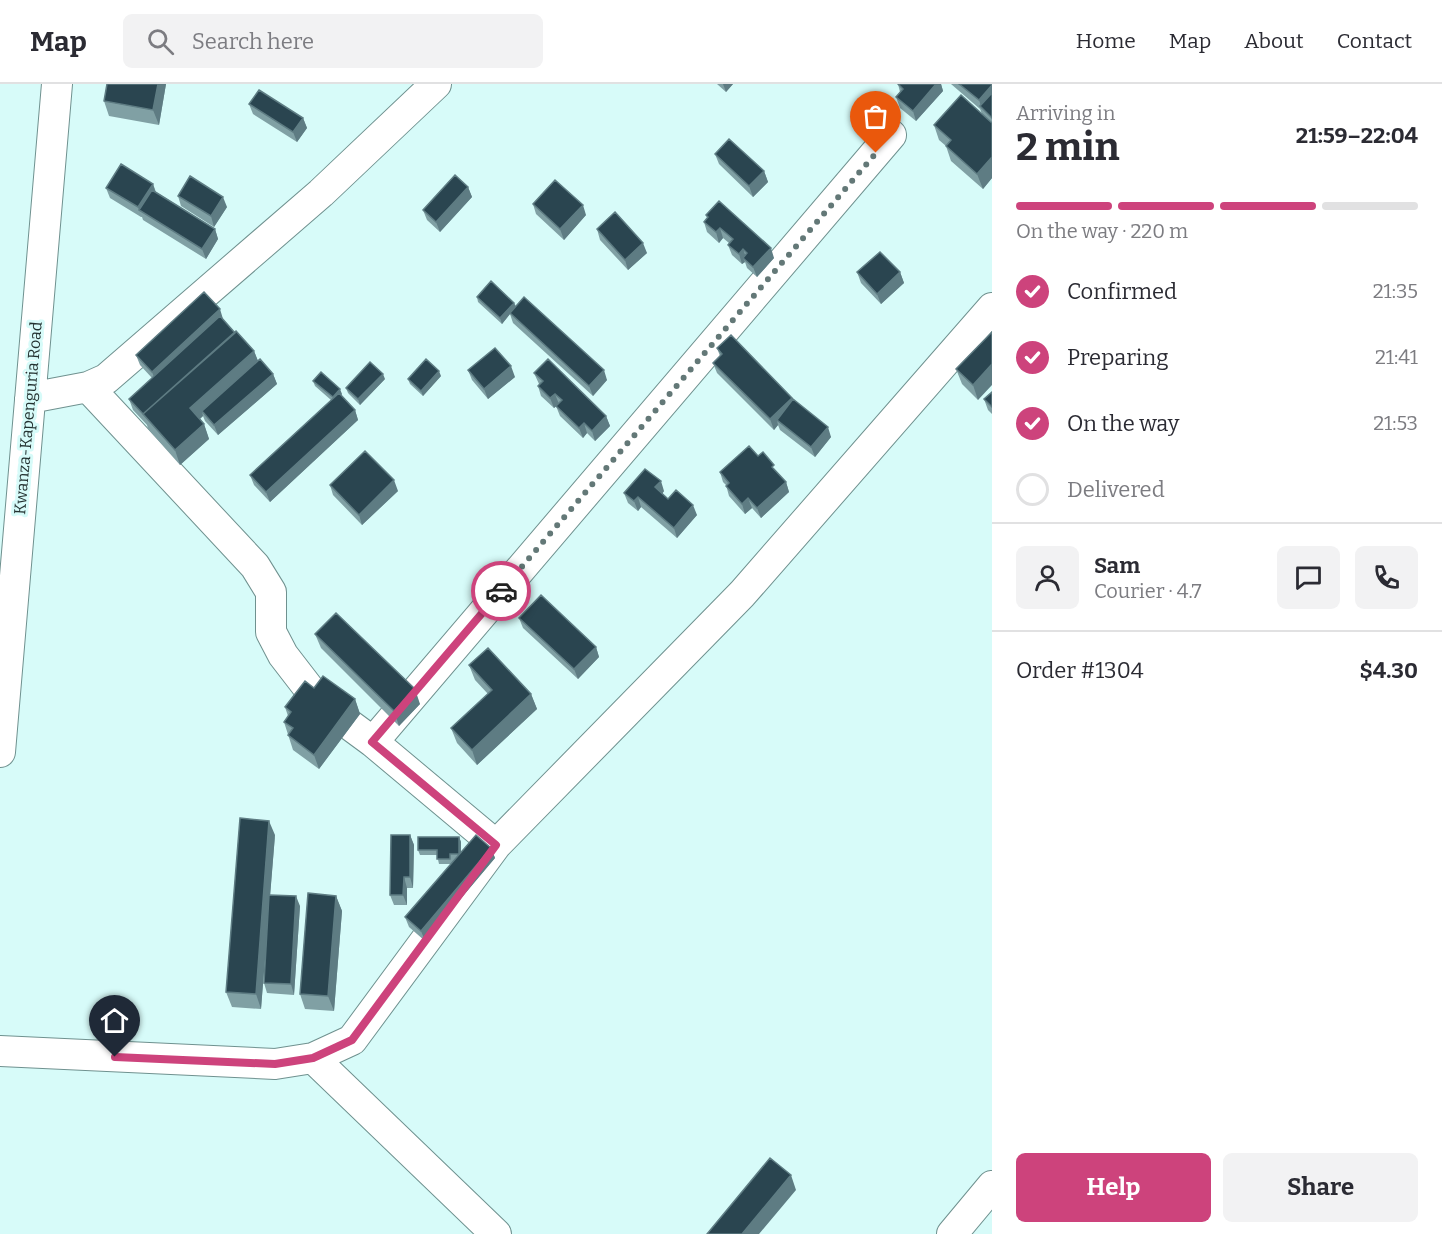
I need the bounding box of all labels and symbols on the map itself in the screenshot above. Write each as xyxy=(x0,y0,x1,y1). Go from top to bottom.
pin xyxy=(850,91,901,153)
street label: Kwanza-Kapenguria Road xyxy=(10,320,46,515)
courier xyxy=(471,561,531,621)
pin xyxy=(89,995,140,1057)

